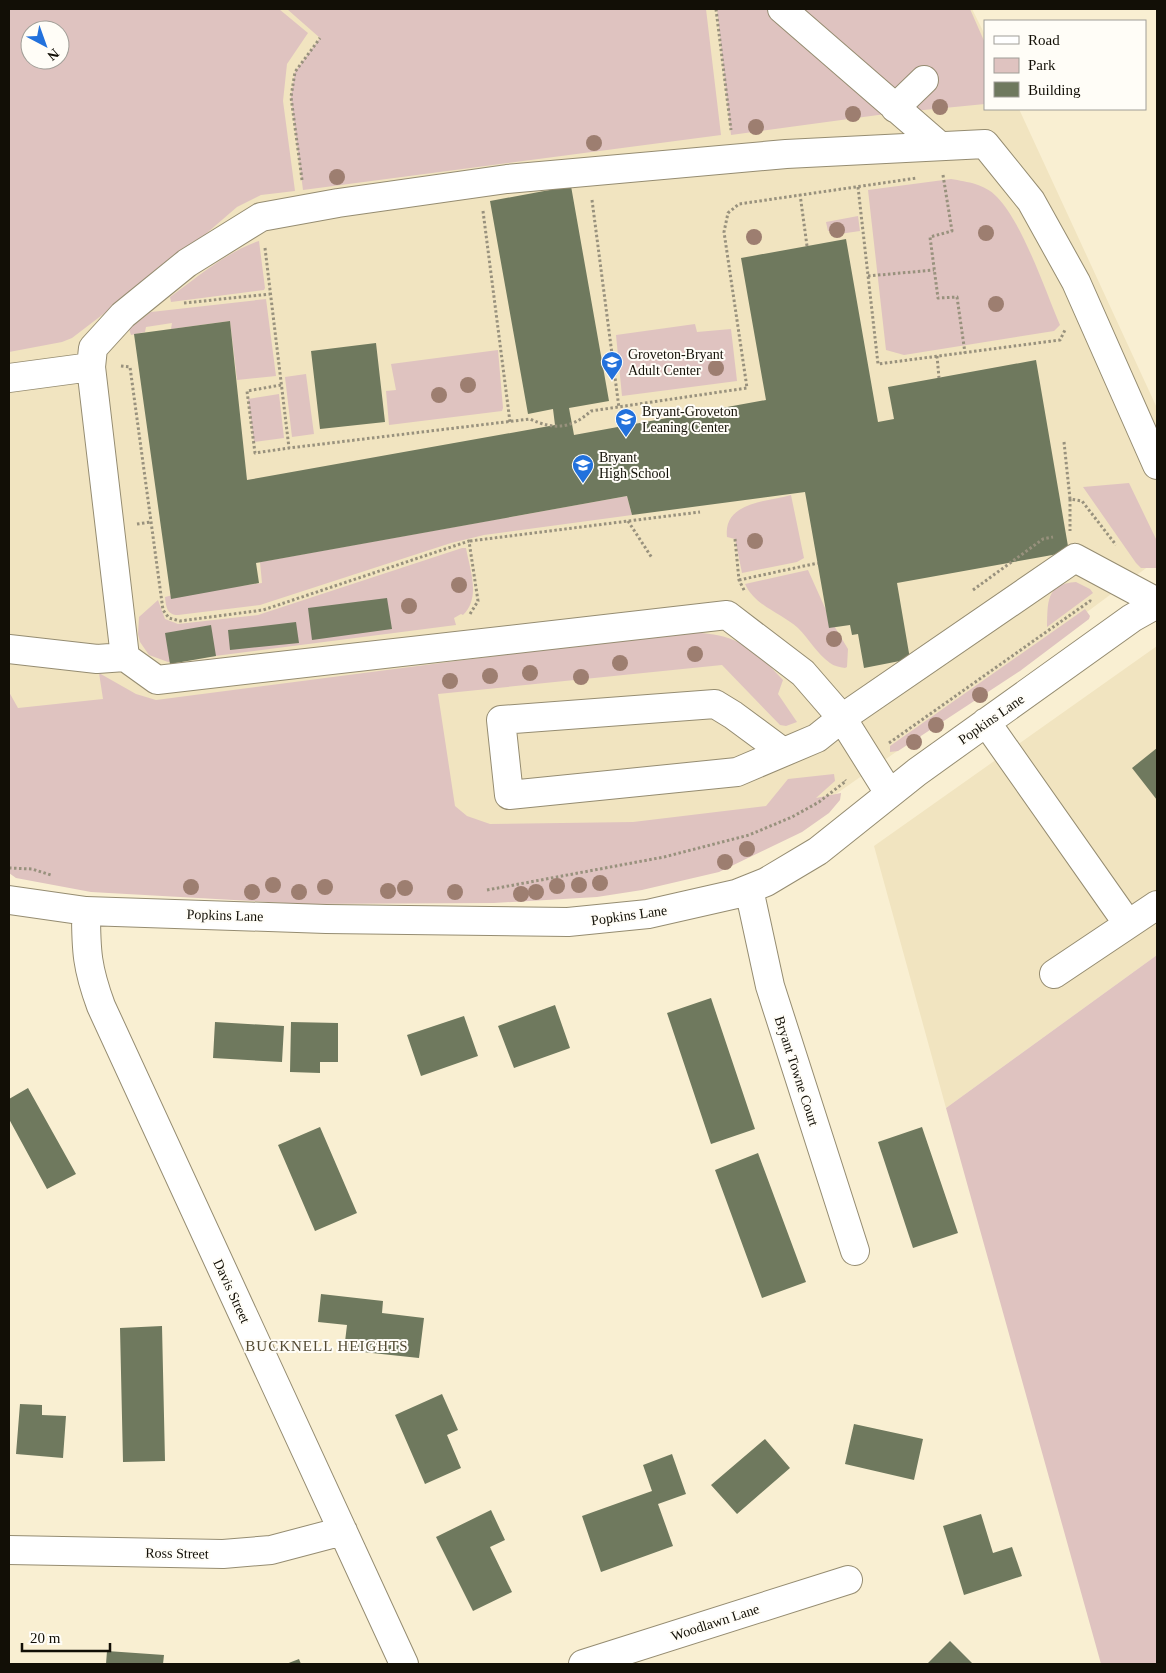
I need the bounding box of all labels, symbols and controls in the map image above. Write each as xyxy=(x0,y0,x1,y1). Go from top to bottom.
north arrow xyxy=(20,20,70,70)
legend xyxy=(984,20,1146,110)
text: Road xyxy=(1028,32,1060,48)
text: N xyxy=(44,45,62,63)
text: Park xyxy=(1028,57,1056,73)
text: Building xyxy=(1028,82,1081,98)
place label: Groveton-Bryant Adult Center xyxy=(628,347,724,378)
school or university icon: Groveton-Bryant Adult Center xyxy=(600,350,624,381)
place label: Bryant-Groveton Leaning Center xyxy=(642,404,738,435)
school or university icon: Bryant-Groveton Leaning Center xyxy=(614,407,638,438)
place label: Bryant High School xyxy=(599,450,670,481)
school or university icon: Bryant High School xyxy=(571,453,595,484)
street label: Popkins Lane xyxy=(956,691,1027,748)
street label: Popkins Lane xyxy=(590,903,668,928)
street label: Popkins Lane xyxy=(186,907,264,924)
street label: Bryant Towne Court xyxy=(772,1014,821,1128)
street label: Davis Street xyxy=(210,1257,253,1326)
district label: BUCKNELL HEIGHTS xyxy=(245,1338,409,1354)
street label: Ross Street xyxy=(145,1545,209,1562)
street label: Woodlawn Lane xyxy=(669,1601,761,1644)
scale bar xyxy=(22,1620,110,1652)
text: 20 m xyxy=(30,1630,61,1646)

